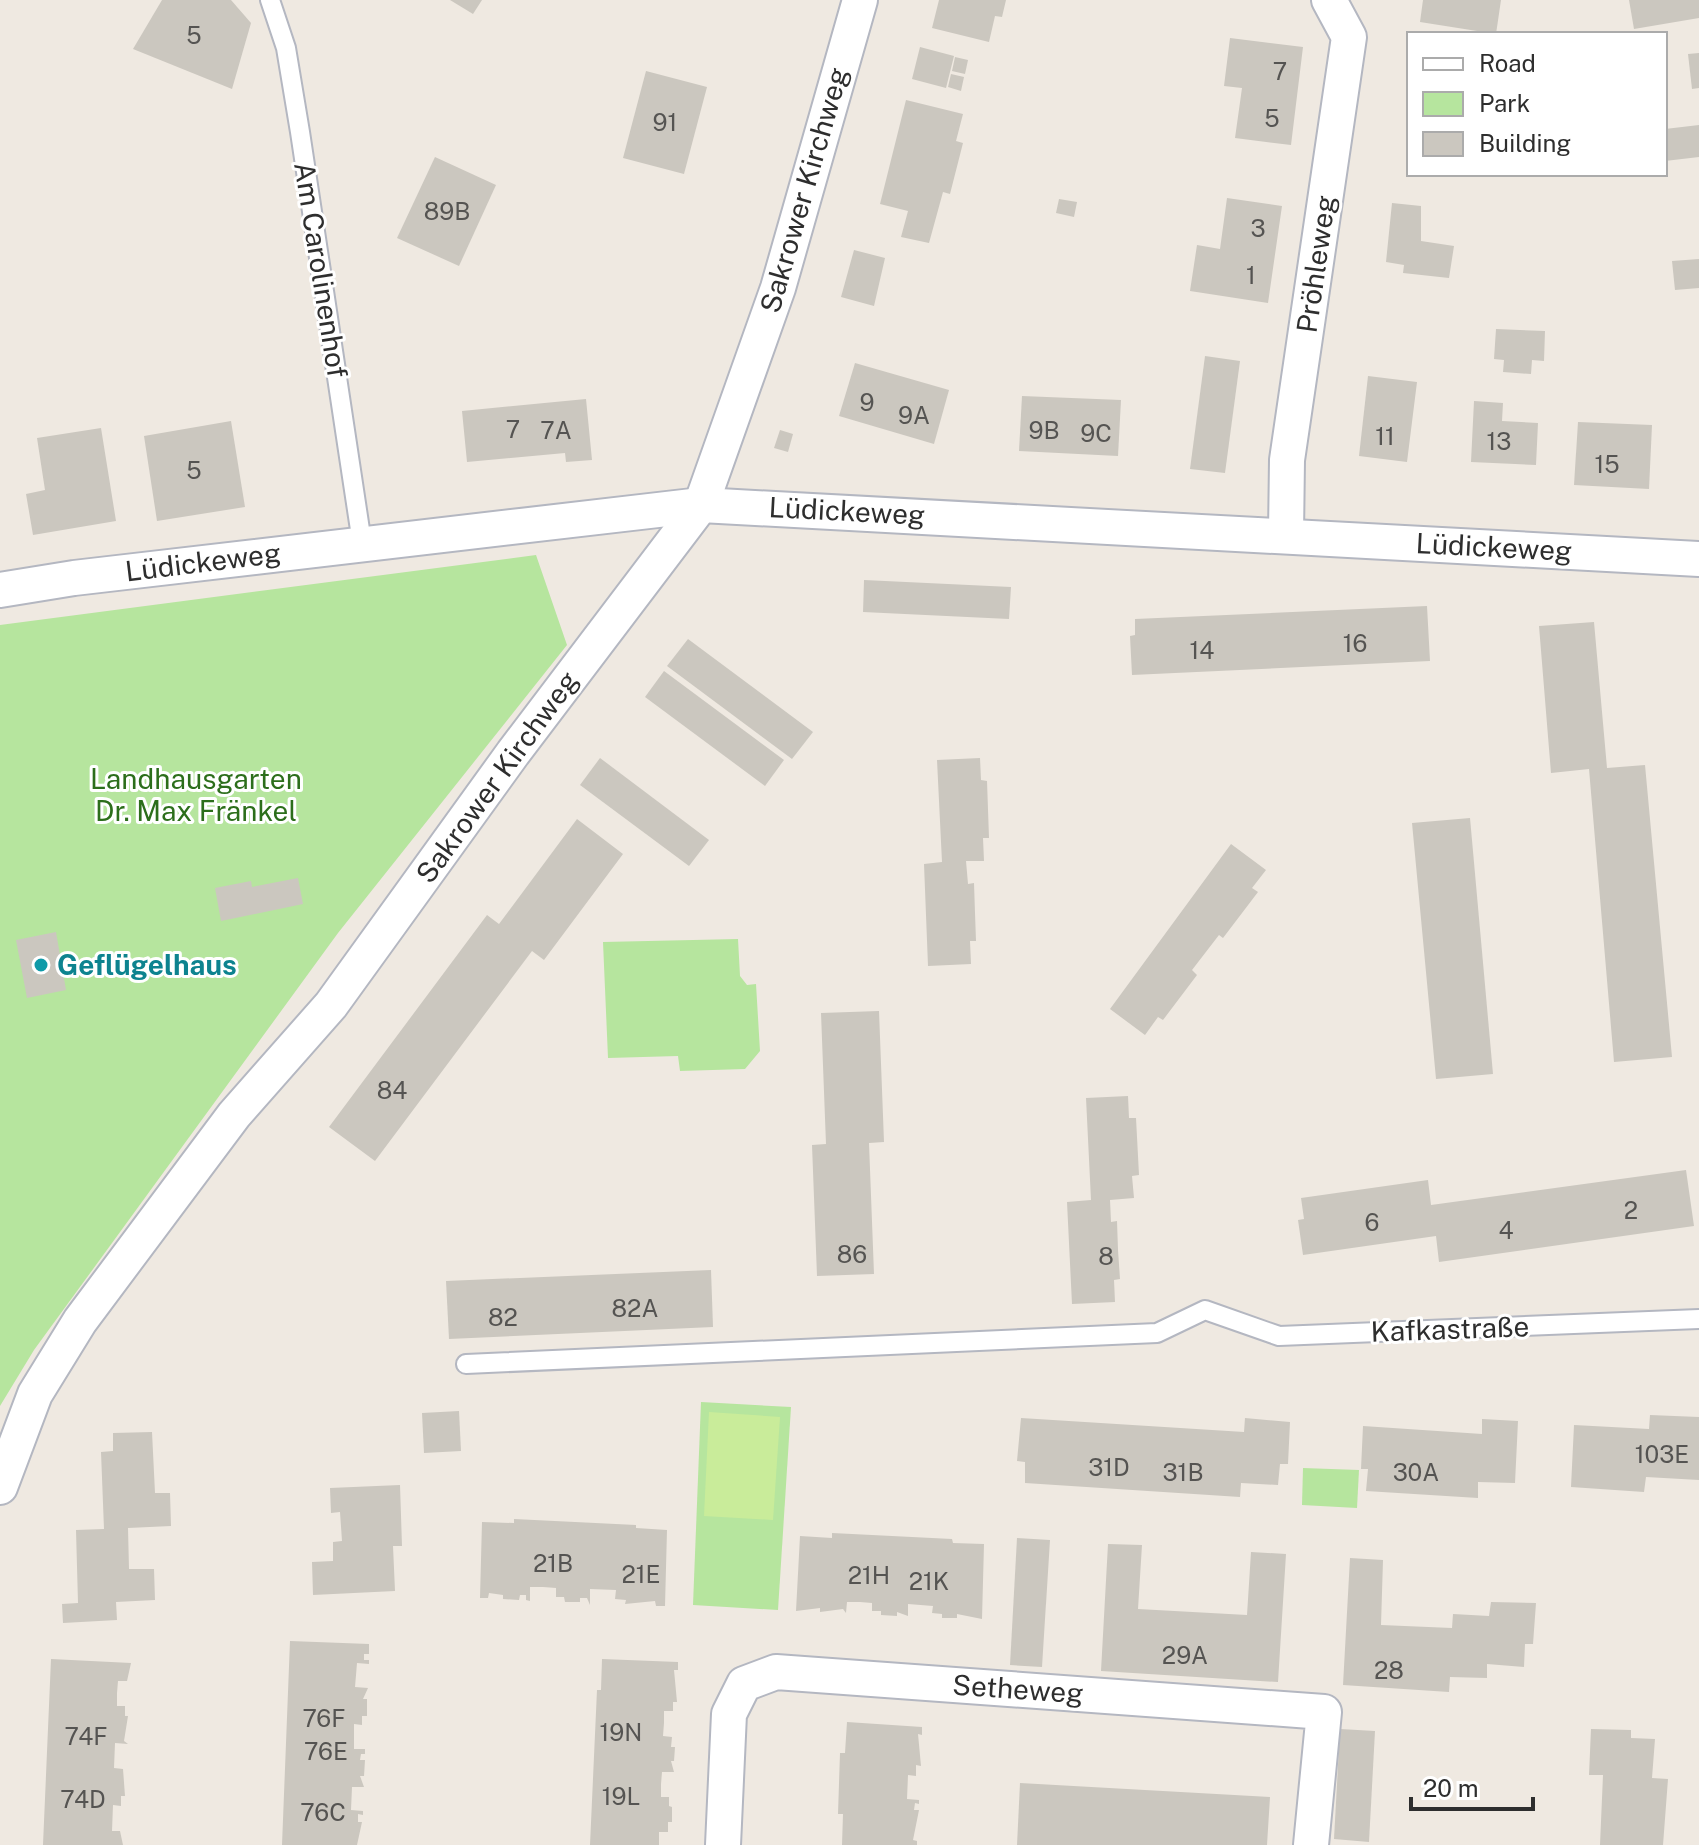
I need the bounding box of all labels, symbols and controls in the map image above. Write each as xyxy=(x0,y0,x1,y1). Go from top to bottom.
house number: 5 xyxy=(186,21,202,49)
legend xyxy=(1407,32,1667,176)
text: Road xyxy=(1479,49,1536,77)
house number: 7 xyxy=(1273,57,1287,85)
street label: Sakrower Kirchweg xyxy=(753,63,854,316)
text: Park xyxy=(1479,89,1530,117)
house number: 5 xyxy=(1264,104,1280,132)
house number: 91 xyxy=(653,108,677,136)
text: Building xyxy=(1479,129,1571,157)
street label: Am Carolinenhof xyxy=(288,160,355,380)
street label: Pröhleweg xyxy=(1290,193,1341,335)
house number: 89B xyxy=(424,197,470,225)
house number: 3 xyxy=(1250,214,1266,242)
house number: 1 xyxy=(1246,261,1256,289)
house number: 9 xyxy=(860,388,875,416)
house number: 9A xyxy=(898,401,930,429)
house number: 7 xyxy=(506,415,520,443)
house number: 7A xyxy=(540,416,572,444)
house number: 9B xyxy=(1028,416,1060,444)
house number: 9C xyxy=(1080,419,1112,447)
house number: 11 xyxy=(1375,422,1395,450)
house number: 13 xyxy=(1487,427,1511,455)
house number: 15 xyxy=(1594,450,1620,478)
house number: 5 xyxy=(186,456,202,484)
street label: Lüdickeweg xyxy=(768,490,926,531)
street label: Lüdickeweg xyxy=(1415,526,1573,567)
street label: Lüdickeweg xyxy=(123,536,283,587)
house number: 16 xyxy=(1343,629,1367,657)
house number: 14 xyxy=(1190,636,1214,664)
street label: Sakrower Kirchweg xyxy=(409,664,585,889)
park label: Landhausgarten Dr. Max Fränkel xyxy=(90,762,302,827)
place label: Geflügelhaus xyxy=(57,948,237,981)
marker: Geflügelhaus xyxy=(32,956,50,974)
house number: 84 xyxy=(377,1076,407,1104)
house number: 2 xyxy=(1624,1196,1638,1224)
house number: 6 xyxy=(1365,1208,1379,1236)
house number: 4 xyxy=(1498,1216,1514,1244)
house number: 86 xyxy=(837,1240,867,1268)
house number: 8 xyxy=(1098,1242,1114,1270)
house number: 82A xyxy=(612,1294,658,1322)
house number: 82 xyxy=(488,1303,518,1331)
street label: Kafkastraße xyxy=(1370,1309,1530,1348)
house number: 103E xyxy=(1635,1440,1689,1468)
house number: 31D xyxy=(1088,1453,1130,1481)
house number: 31B xyxy=(1163,1458,1203,1486)
house number: 30A xyxy=(1393,1458,1439,1486)
house number: 21B xyxy=(533,1549,573,1577)
house number: 21E xyxy=(622,1560,660,1588)
house number: 21H xyxy=(848,1561,890,1589)
house number: 21K xyxy=(909,1567,949,1595)
house number: 29A xyxy=(1162,1641,1208,1669)
house number: 28 xyxy=(1374,1656,1404,1684)
street label: Setheweg xyxy=(951,1667,1085,1710)
house number: 76F xyxy=(302,1704,346,1732)
house number: 19N xyxy=(600,1718,642,1746)
house number: 74F xyxy=(64,1722,108,1750)
house number: 76E xyxy=(304,1737,348,1765)
scale bar xyxy=(1411,1761,1533,1811)
text: 20 m xyxy=(1423,1774,1479,1802)
house number: 19L xyxy=(602,1782,640,1810)
house number: 74D xyxy=(60,1785,106,1813)
house number: 76C xyxy=(300,1798,346,1826)

